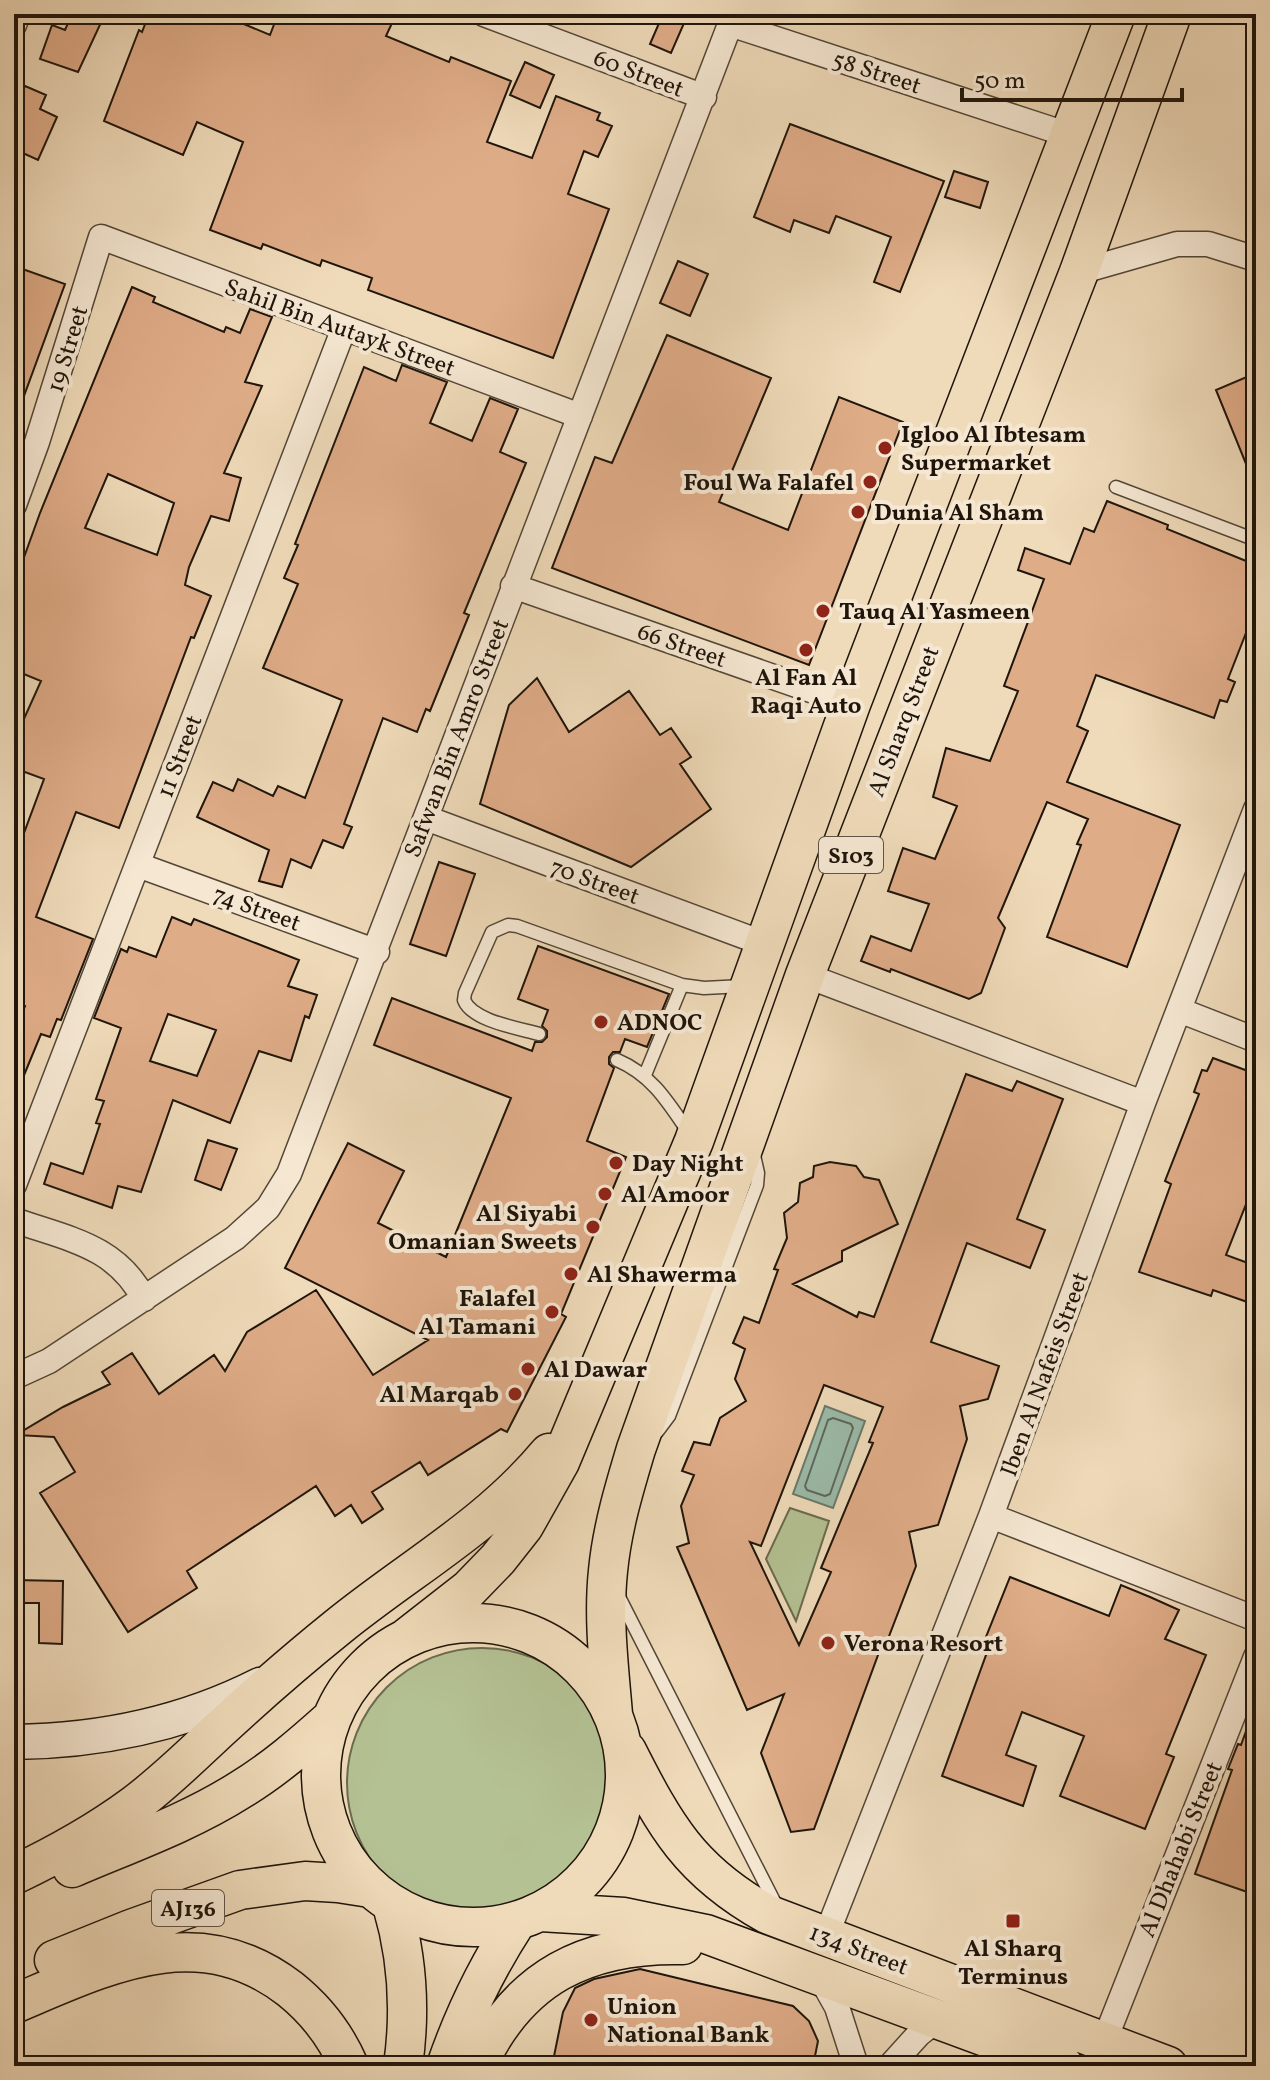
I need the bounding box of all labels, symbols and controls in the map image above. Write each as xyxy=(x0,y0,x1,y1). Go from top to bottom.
street label: 60 Street xyxy=(588,42,688,108)
street label: 58 Street xyxy=(828,44,925,104)
scale bar xyxy=(962,52,1182,102)
text: 50 m xyxy=(974,65,1026,99)
street label: Sahil Bin Autayk Street xyxy=(219,271,459,386)
street label: 19 Street xyxy=(40,302,98,397)
place label: Igloo Al Ibtesam Supermarket xyxy=(901,419,1086,481)
marker: Igloo Al Ibtesam Supermarket xyxy=(876,439,894,457)
place label: Foul Wa Falafel xyxy=(683,467,854,501)
marker: Foul Wa Falafel xyxy=(861,473,879,491)
place label: Dunia Al Sham xyxy=(874,497,1044,531)
marker: Dunia Al Sham xyxy=(849,503,867,521)
place label: Tauq Al Yasmeen xyxy=(839,596,1030,630)
marker: Tauq Al Yasmeen xyxy=(814,602,832,620)
street label: Safwan Bin Amro Street xyxy=(397,615,519,863)
street label: 66 Street xyxy=(632,616,730,678)
marker: Al Fan Al Raqi Auto xyxy=(797,641,815,659)
street label: Al Sharq Street xyxy=(860,641,949,802)
place label: Al Fan Al Raqi Auto xyxy=(750,662,862,724)
street label: 11 Street xyxy=(150,710,212,803)
road number: S103 xyxy=(819,837,883,873)
street label: 70 Street xyxy=(545,851,644,915)
street label: 74 Street xyxy=(208,878,305,941)
place label: ADNOC xyxy=(617,1007,703,1041)
marker: ADNOC xyxy=(592,1013,610,1031)
place label: Day Night xyxy=(632,1148,744,1182)
marker: Day Night xyxy=(607,1154,625,1172)
place label: Al Amoor xyxy=(621,1179,730,1213)
marker: Al Amoor xyxy=(596,1185,614,1203)
place label: Al Siyabi Omanian Sweets xyxy=(388,1198,577,1260)
marker: Al Siyabi Omanian Sweets xyxy=(584,1218,602,1236)
place label: Al Shawerma xyxy=(587,1259,737,1293)
marker: Al Shawerma xyxy=(562,1265,580,1283)
street label: Iben Al Nafeis Street xyxy=(993,1268,1099,1482)
place label: Falafel Al Tamani xyxy=(419,1283,536,1345)
marker: Falafel Al Tamani xyxy=(543,1303,561,1321)
place label: Al Dawar xyxy=(544,1354,647,1388)
marker: Al Dawar xyxy=(519,1360,537,1378)
place label: Al Marqab xyxy=(379,1379,499,1413)
marker: Al Marqab xyxy=(506,1385,524,1403)
place label: Verona Resort xyxy=(844,1628,1003,1662)
marker: Verona Resort xyxy=(819,1634,837,1652)
street label: Al Dhahabi Street xyxy=(1131,1757,1233,1943)
road number: AJ136 xyxy=(152,1890,224,1926)
marker: Al Sharq Terminus xyxy=(1004,1912,1022,1930)
street label: 134 Street xyxy=(804,1916,913,1985)
place label: Al Sharq Terminus xyxy=(958,1933,1068,1995)
place label: Union National Bank xyxy=(607,1991,770,2053)
marker: Union National Bank xyxy=(582,2011,600,2029)

